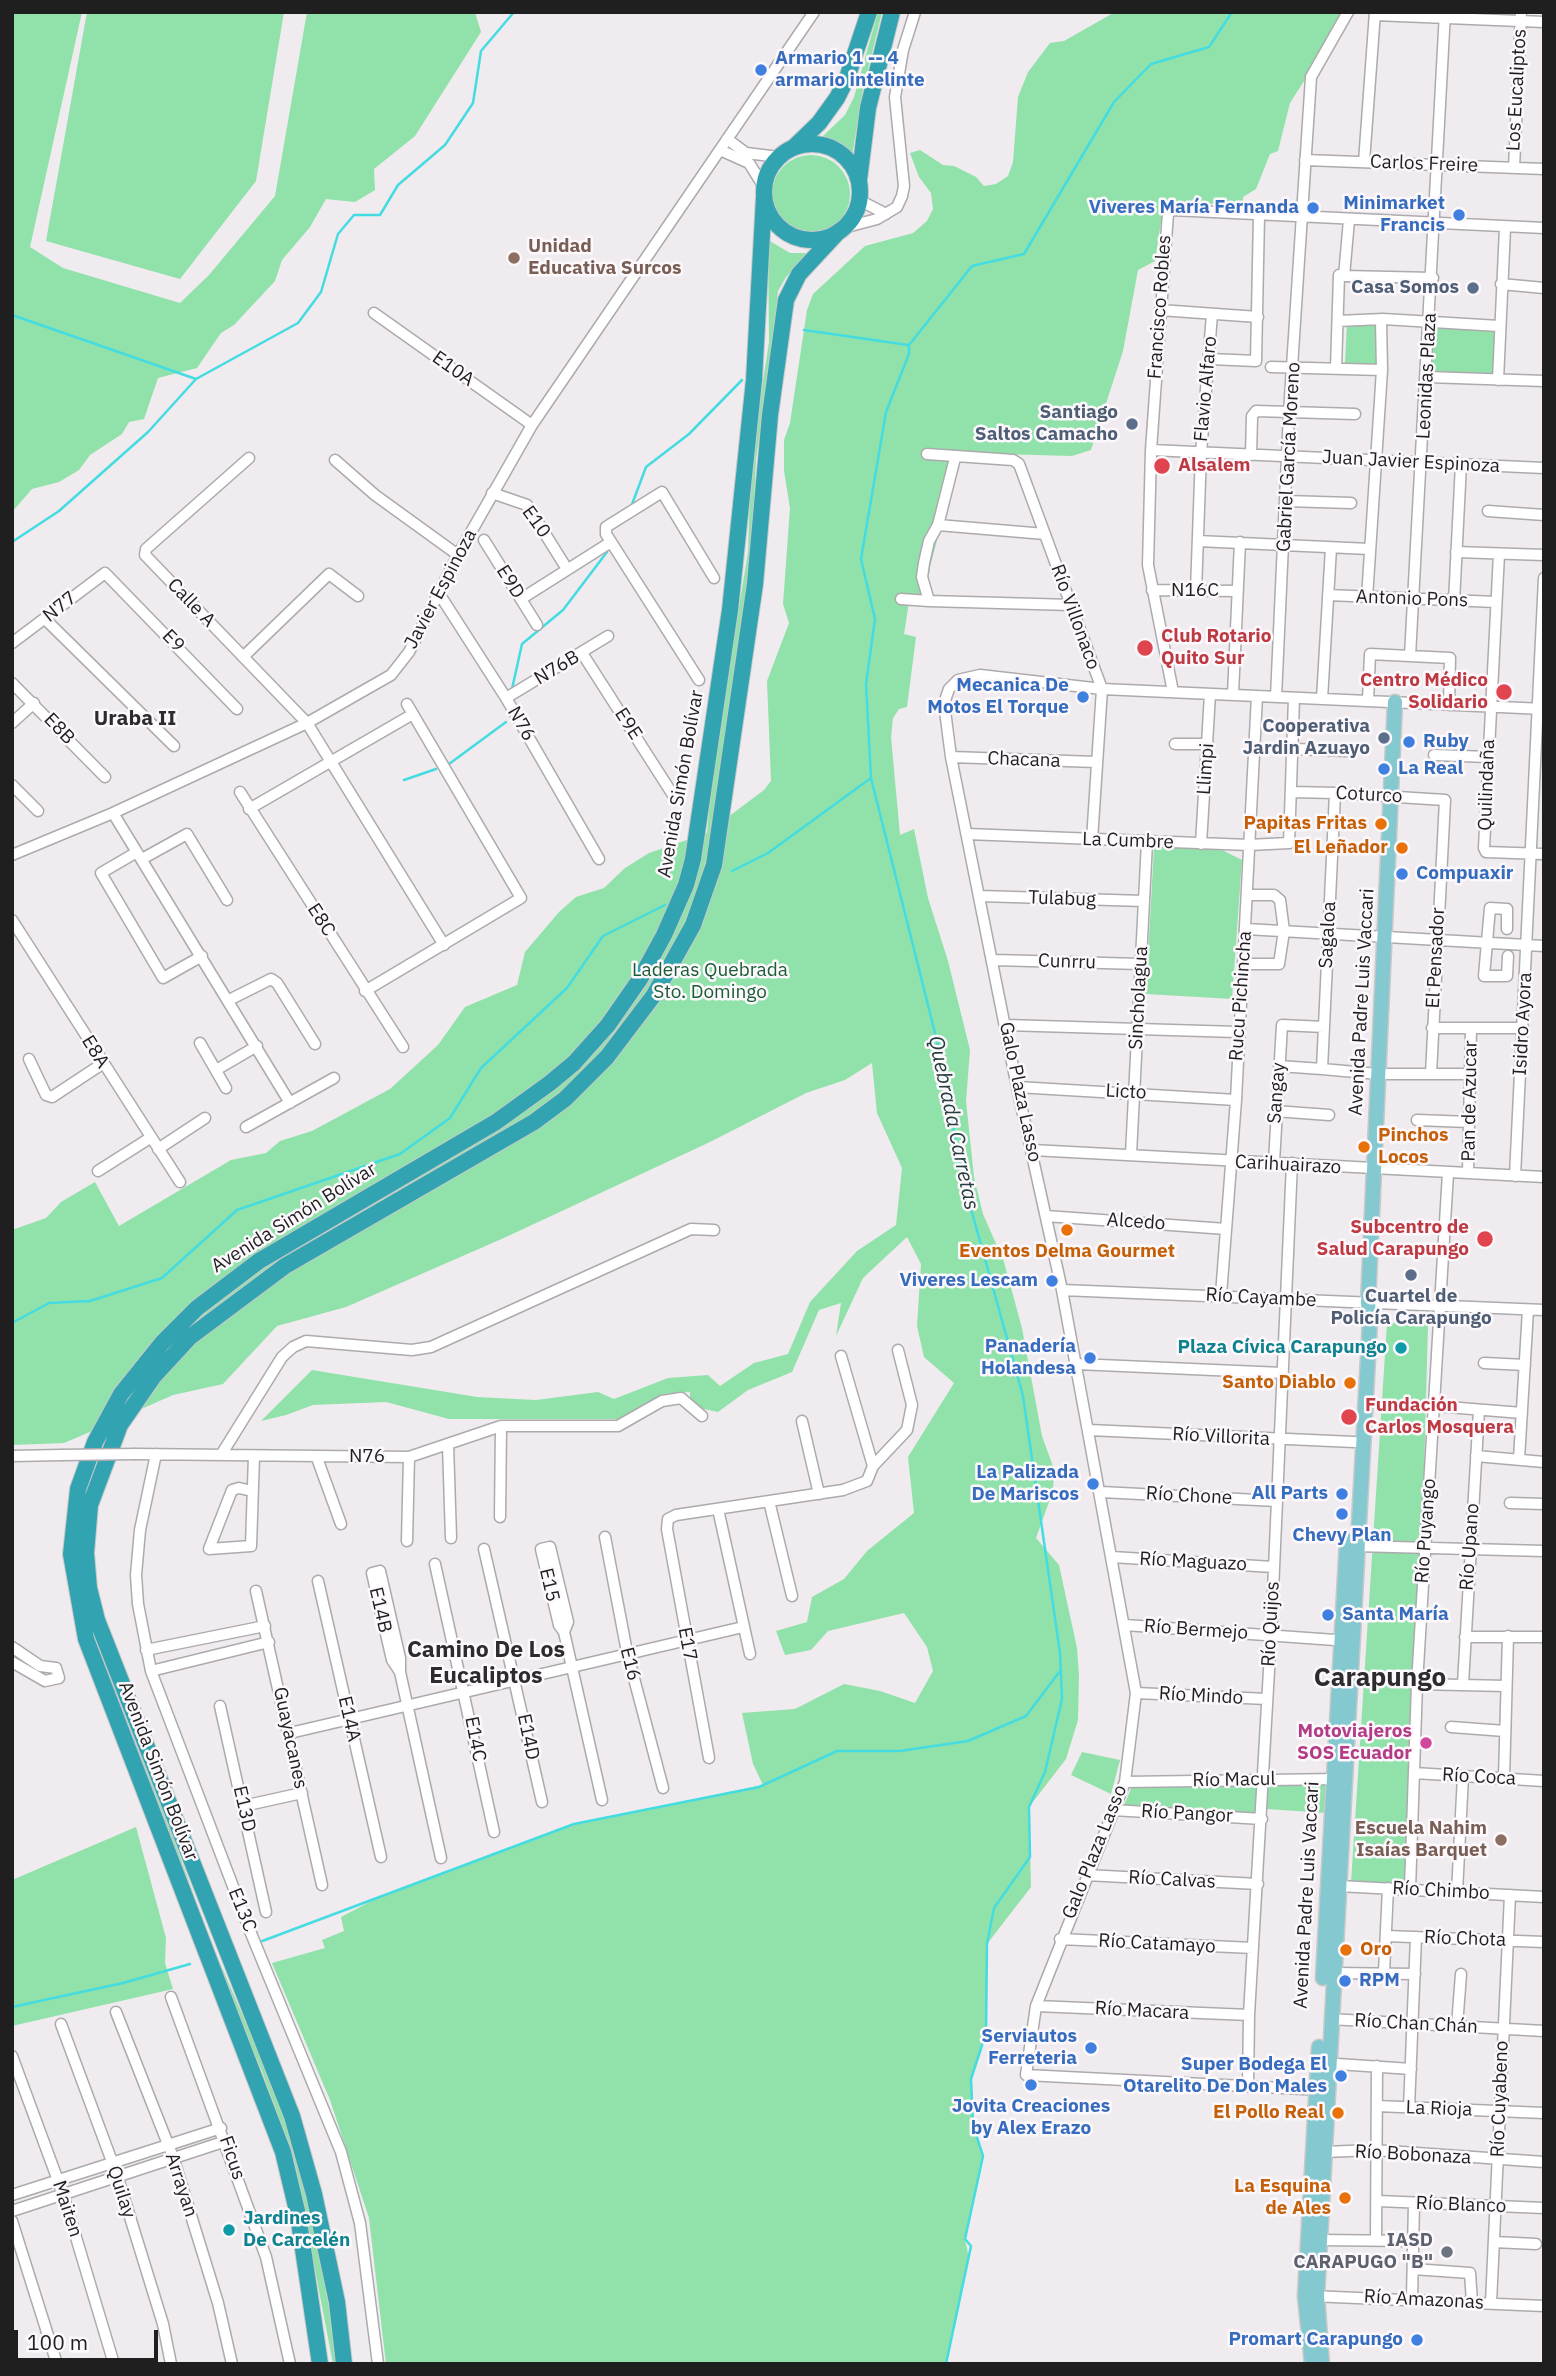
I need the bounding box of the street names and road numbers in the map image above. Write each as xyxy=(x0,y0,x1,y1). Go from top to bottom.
street label: Los Eucaliptos xyxy=(1502,28,1532,152)
street label: Carlos Freire xyxy=(1370,151,1478,177)
street label: Francisco Robles xyxy=(1144,234,1176,380)
street label: Leonidas Plaza xyxy=(1412,312,1442,440)
street label: Flavio Alfaro xyxy=(1190,335,1222,443)
street label: E10A xyxy=(428,346,478,392)
street label: Gabriel García Moreno xyxy=(1273,361,1305,553)
street label: Juan Javier Espinoza xyxy=(1322,446,1500,478)
street label: E10 xyxy=(517,502,555,542)
street label: Javier Espinoza xyxy=(400,525,482,653)
street label: E9D xyxy=(491,561,529,603)
street label: Río Villonaco xyxy=(1045,561,1105,673)
street label: Calle A xyxy=(162,574,220,632)
street label: N16C xyxy=(1171,580,1219,602)
street label: Antonio Pons xyxy=(1355,586,1469,612)
street label: N77 xyxy=(39,587,81,627)
street label: E9 xyxy=(157,625,189,657)
street label: N76B xyxy=(530,646,584,690)
street label: Avenida Simón Bolívar xyxy=(653,688,709,880)
street label: N76 xyxy=(502,703,540,745)
street label: E9E xyxy=(609,704,647,744)
street label: E8B xyxy=(39,709,79,749)
street label: Quilindaña xyxy=(1474,739,1500,831)
street label: Llimpi xyxy=(1193,742,1219,796)
street label: Chacana xyxy=(987,747,1061,773)
street label: Coturco xyxy=(1335,782,1403,808)
street label: La Cumbre xyxy=(1082,828,1174,854)
street label: Tulabug xyxy=(1028,886,1096,912)
street label: Avenida Padre Luis Vaccari xyxy=(1345,888,1379,1116)
street label: E8C xyxy=(302,899,340,941)
street label: Sagaloa xyxy=(1315,901,1341,969)
street label: El Pensador xyxy=(1422,907,1450,1009)
street label: Rucu Pichincha xyxy=(1225,930,1257,1062)
street label: Sincholagua xyxy=(1125,946,1153,1050)
street label: Cunrru xyxy=(1038,950,1096,974)
street label: Isidro Ayora xyxy=(1509,972,1537,1076)
street label: Galo Plaza Lasso xyxy=(994,1020,1046,1164)
street label: E8A xyxy=(76,1031,114,1073)
street label: Pan de Azucar xyxy=(1458,1040,1482,1162)
street label: Sangay xyxy=(1263,1062,1291,1124)
street label: Licto xyxy=(1105,1080,1147,1104)
street label: Carihuairazo xyxy=(1234,1151,1342,1179)
street label: Avenida Simón Bolívar xyxy=(207,1158,381,1278)
street label: Alcedo xyxy=(1106,1209,1166,1235)
street label: Río Cayambe xyxy=(1205,1284,1317,1312)
street label: Río Villorita xyxy=(1172,1423,1270,1451)
street label: N76 xyxy=(349,1446,385,1468)
street label: Río Puyango xyxy=(1411,1478,1441,1584)
street label: Río Chone xyxy=(1145,1482,1233,1510)
street label: Río Upano xyxy=(1456,1503,1484,1591)
street label: Río Maguazo xyxy=(1139,1548,1247,1576)
street label: E15 xyxy=(534,1566,564,1604)
street label: Río Quijos xyxy=(1257,1581,1285,1667)
street label: E14B xyxy=(364,1585,396,1635)
street label: Río Bermejo xyxy=(1143,1615,1249,1645)
street label: E17 xyxy=(673,1625,701,1663)
street label: E16 xyxy=(615,1645,645,1683)
street label: Avenida Simón Bolívar xyxy=(113,1678,203,1864)
street label: Río Mindo xyxy=(1158,1682,1244,1710)
street label: Guayacanes xyxy=(268,1685,312,1791)
street label: E14A xyxy=(333,1694,365,1744)
street label: E14D xyxy=(512,1712,544,1762)
street label: E14C xyxy=(459,1714,491,1764)
street label: Río Coca xyxy=(1441,1764,1517,1790)
street label: Río Macul xyxy=(1192,1768,1276,1792)
street label: Avenida Padre Luis Vaccari xyxy=(1290,1781,1324,2009)
street label: Galo Plaza Lasso xyxy=(1058,1782,1132,1922)
street label: E13D xyxy=(228,1784,260,1834)
street label: Río Pangor xyxy=(1141,1800,1233,1828)
street label: Río Calvas xyxy=(1128,1866,1216,1894)
street label: Río Chimbo xyxy=(1392,1877,1490,1905)
street label: E13C xyxy=(223,1885,261,1935)
street label: Río Chota xyxy=(1424,1926,1506,1952)
street label: Río Catamayo xyxy=(1098,1930,1216,1958)
street label: Río Macara xyxy=(1094,1997,1190,2025)
street label: Río Chan Chán xyxy=(1354,2009,1478,2039)
street label: Río Cuyabeno xyxy=(1487,2040,1513,2158)
street label: La Rioja xyxy=(1405,2096,1473,2122)
street label: Ficus xyxy=(214,2133,250,2183)
street label: Río Bobonaza xyxy=(1354,2141,1472,2169)
street label: Arrayan xyxy=(160,2150,202,2220)
street label: Quilay xyxy=(102,2163,140,2221)
street label: Maiten xyxy=(47,2178,87,2240)
street label: Río Blanco xyxy=(1415,2192,1507,2218)
street label: Río Amazonas xyxy=(1363,2285,1485,2315)

